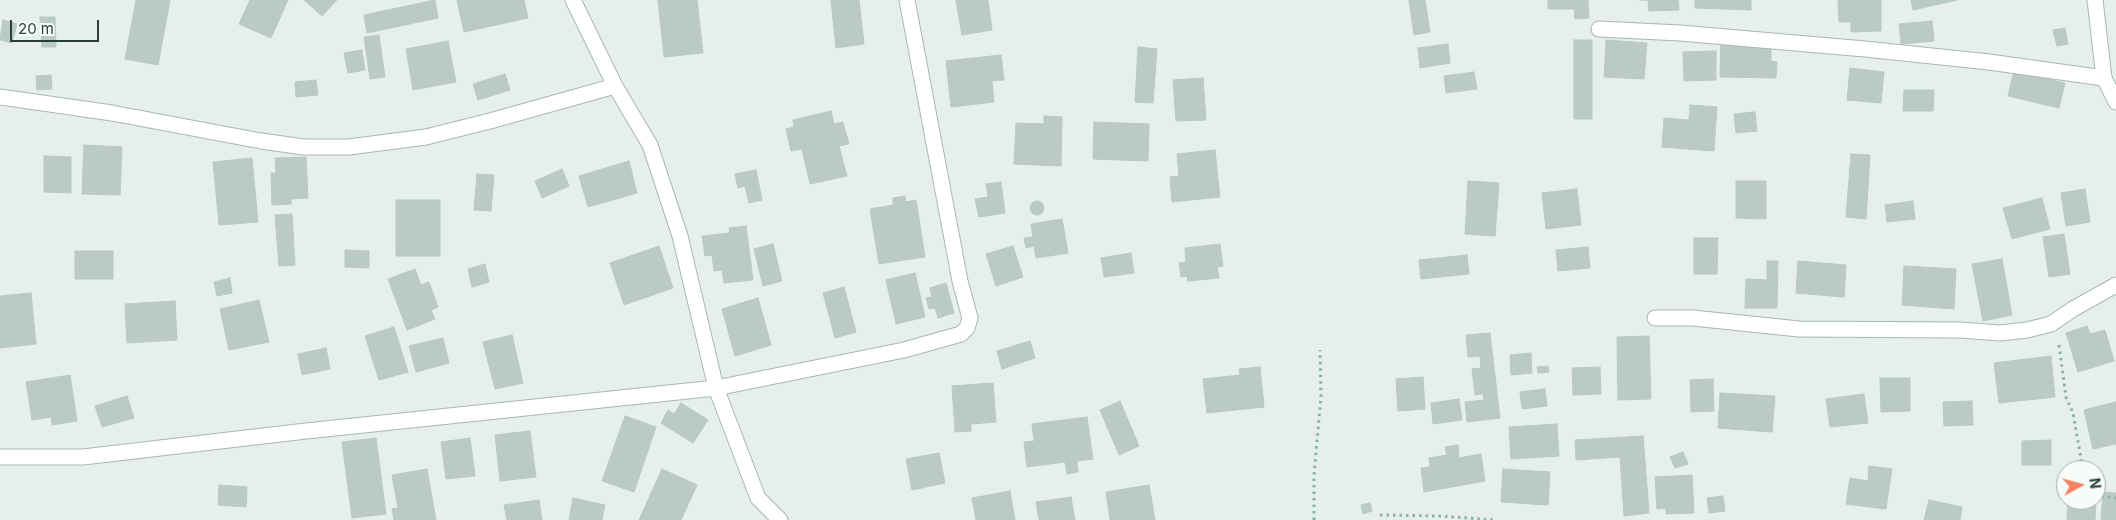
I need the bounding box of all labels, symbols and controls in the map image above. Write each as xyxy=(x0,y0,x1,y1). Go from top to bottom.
scale bar xyxy=(12,10,101,42)
text: 20 m xyxy=(18,19,54,38)
north arrow xyxy=(2056,460,2106,510)
text: N xyxy=(2086,477,2104,490)

